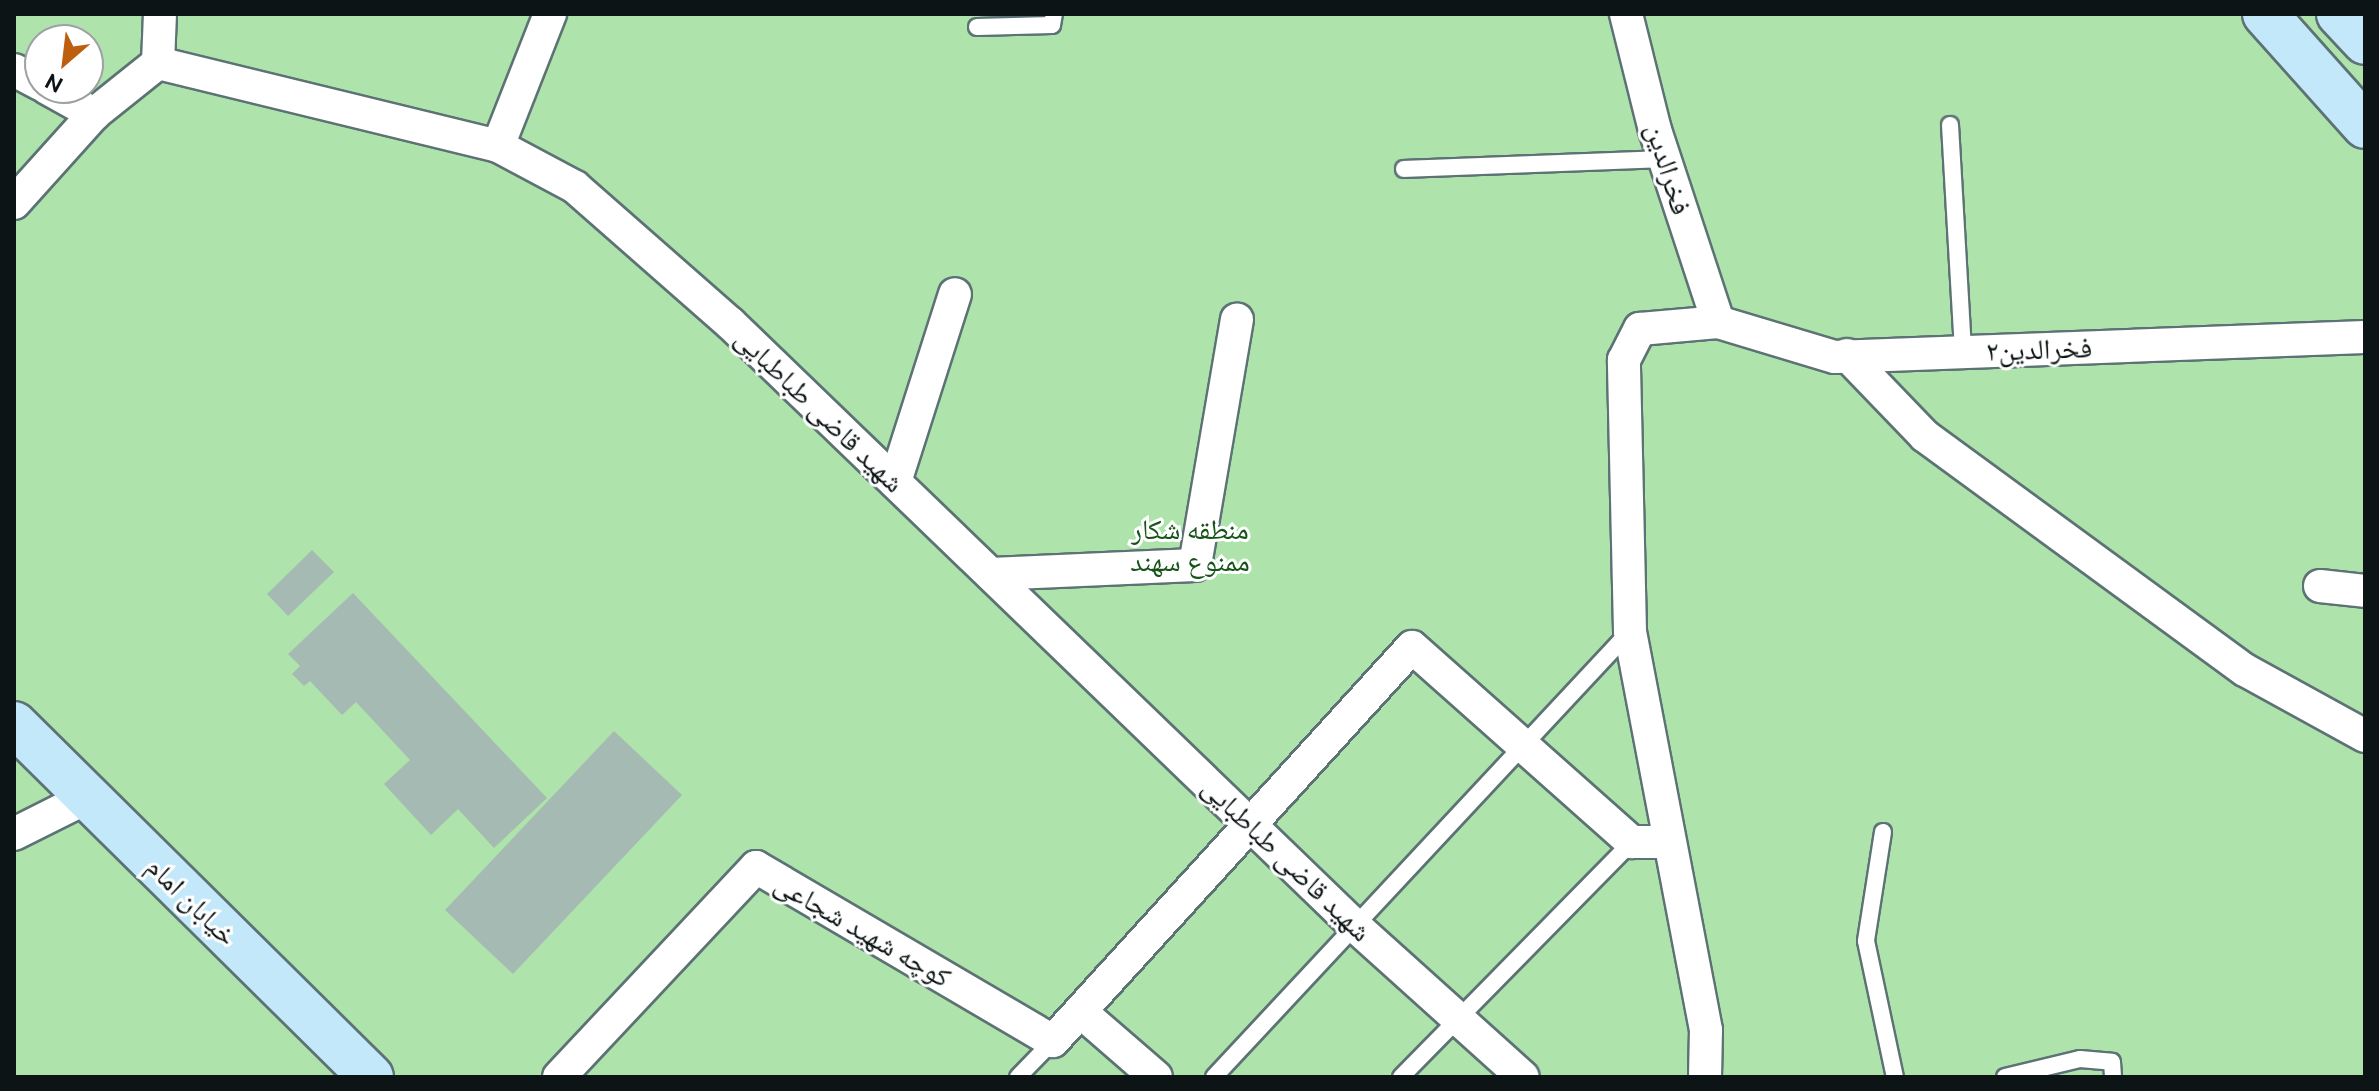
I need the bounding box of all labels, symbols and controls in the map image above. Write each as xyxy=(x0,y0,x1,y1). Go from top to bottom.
north arrow xyxy=(24,24,104,104)
text: N xyxy=(40,69,67,99)
street label: فخرالدین xyxy=(1639,119,1699,219)
street label: شهید قاضی طباطبایی xyxy=(729,321,911,499)
street label: فخرالدین۲ xyxy=(1985,330,2093,368)
park label: منطقه شکار ممنوع سهند xyxy=(1130,512,1250,578)
street label: شهید قاضی طباطبایی xyxy=(1196,770,1378,948)
street label: خیابان امام xyxy=(140,850,244,952)
street label: کوچه شهید شجاعی xyxy=(769,866,957,994)

